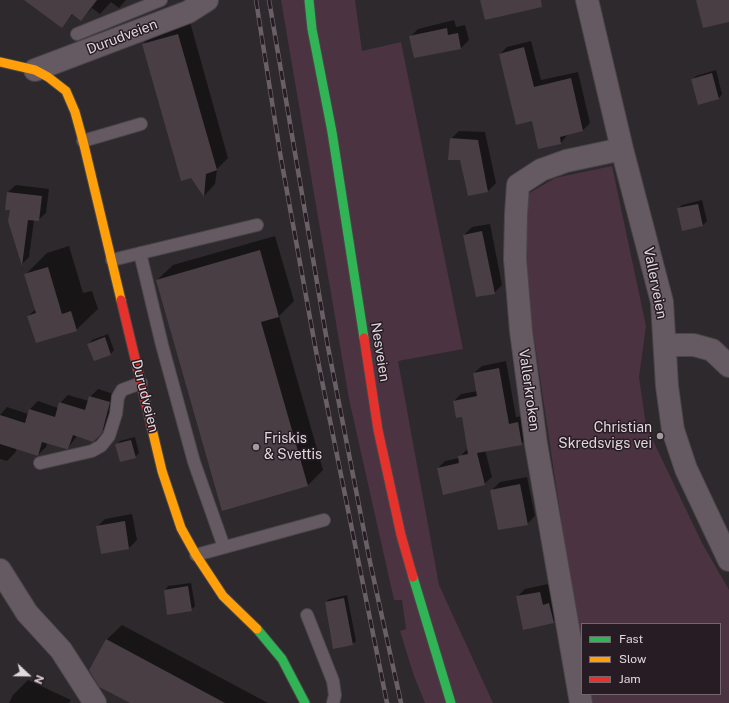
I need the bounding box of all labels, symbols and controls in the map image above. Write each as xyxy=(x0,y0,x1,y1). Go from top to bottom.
street label: Durudveien xyxy=(84,16,160,58)
street label: Vallerveien xyxy=(640,246,670,320)
street label: Nesveien xyxy=(367,321,393,383)
street label: Vallerkroken xyxy=(515,348,543,432)
street label: Durudveien xyxy=(128,358,162,434)
place label: Christian Skredsvigs vei xyxy=(558,420,652,452)
place label: Friskis & Svettis xyxy=(264,431,322,464)
marker: Christian Skredsvigs vei xyxy=(655,431,665,441)
marker: Friskis & Svettis xyxy=(251,442,261,452)
legend xyxy=(581,623,721,695)
text: Fast xyxy=(619,632,643,646)
text: Slow xyxy=(619,652,646,666)
north arrow xyxy=(8,655,48,695)
text: Jam xyxy=(619,672,641,686)
text: N xyxy=(32,673,46,686)

